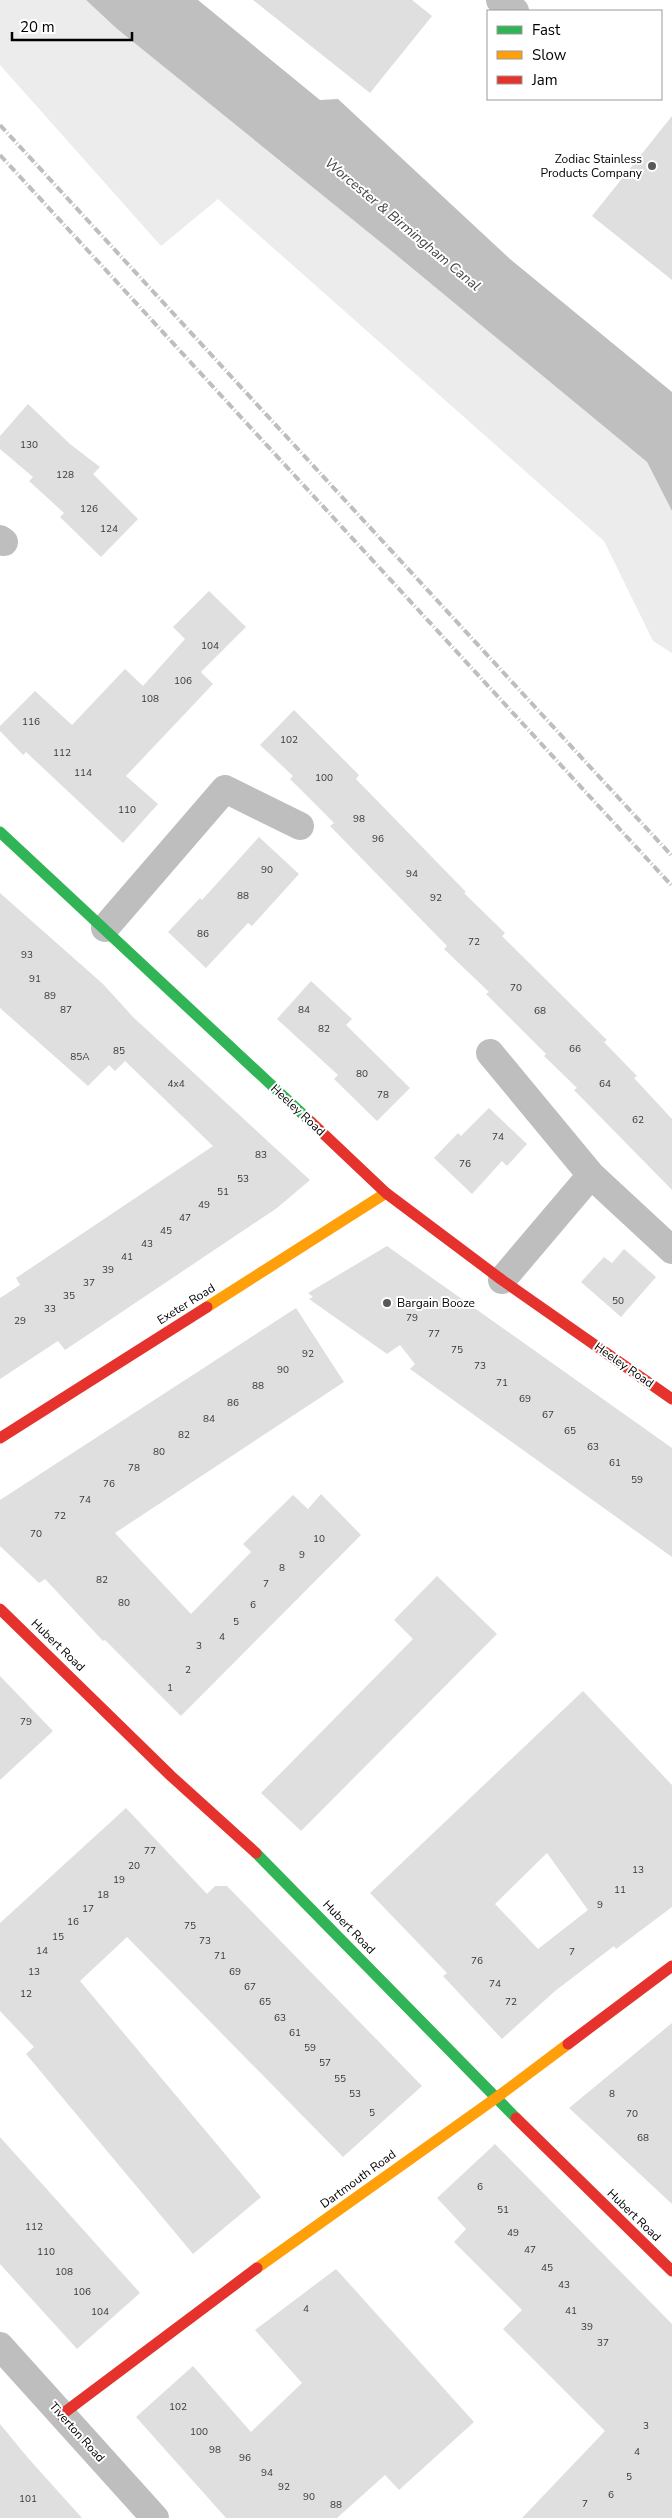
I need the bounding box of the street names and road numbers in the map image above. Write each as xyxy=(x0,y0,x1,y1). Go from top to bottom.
street label: Heeley Road xyxy=(267,1081,329,1139)
street label: Exeter Road xyxy=(154,1280,218,1328)
street label: Heeley Road xyxy=(591,1339,657,1391)
street label: Hubert Road xyxy=(28,1615,88,1675)
street label: Hubert Road xyxy=(319,1897,379,1957)
street label: Dartmouth Road xyxy=(317,2146,399,2212)
street label: Hubert Road xyxy=(604,2185,664,2245)
street label: Tiverton Road xyxy=(46,2399,108,2465)

